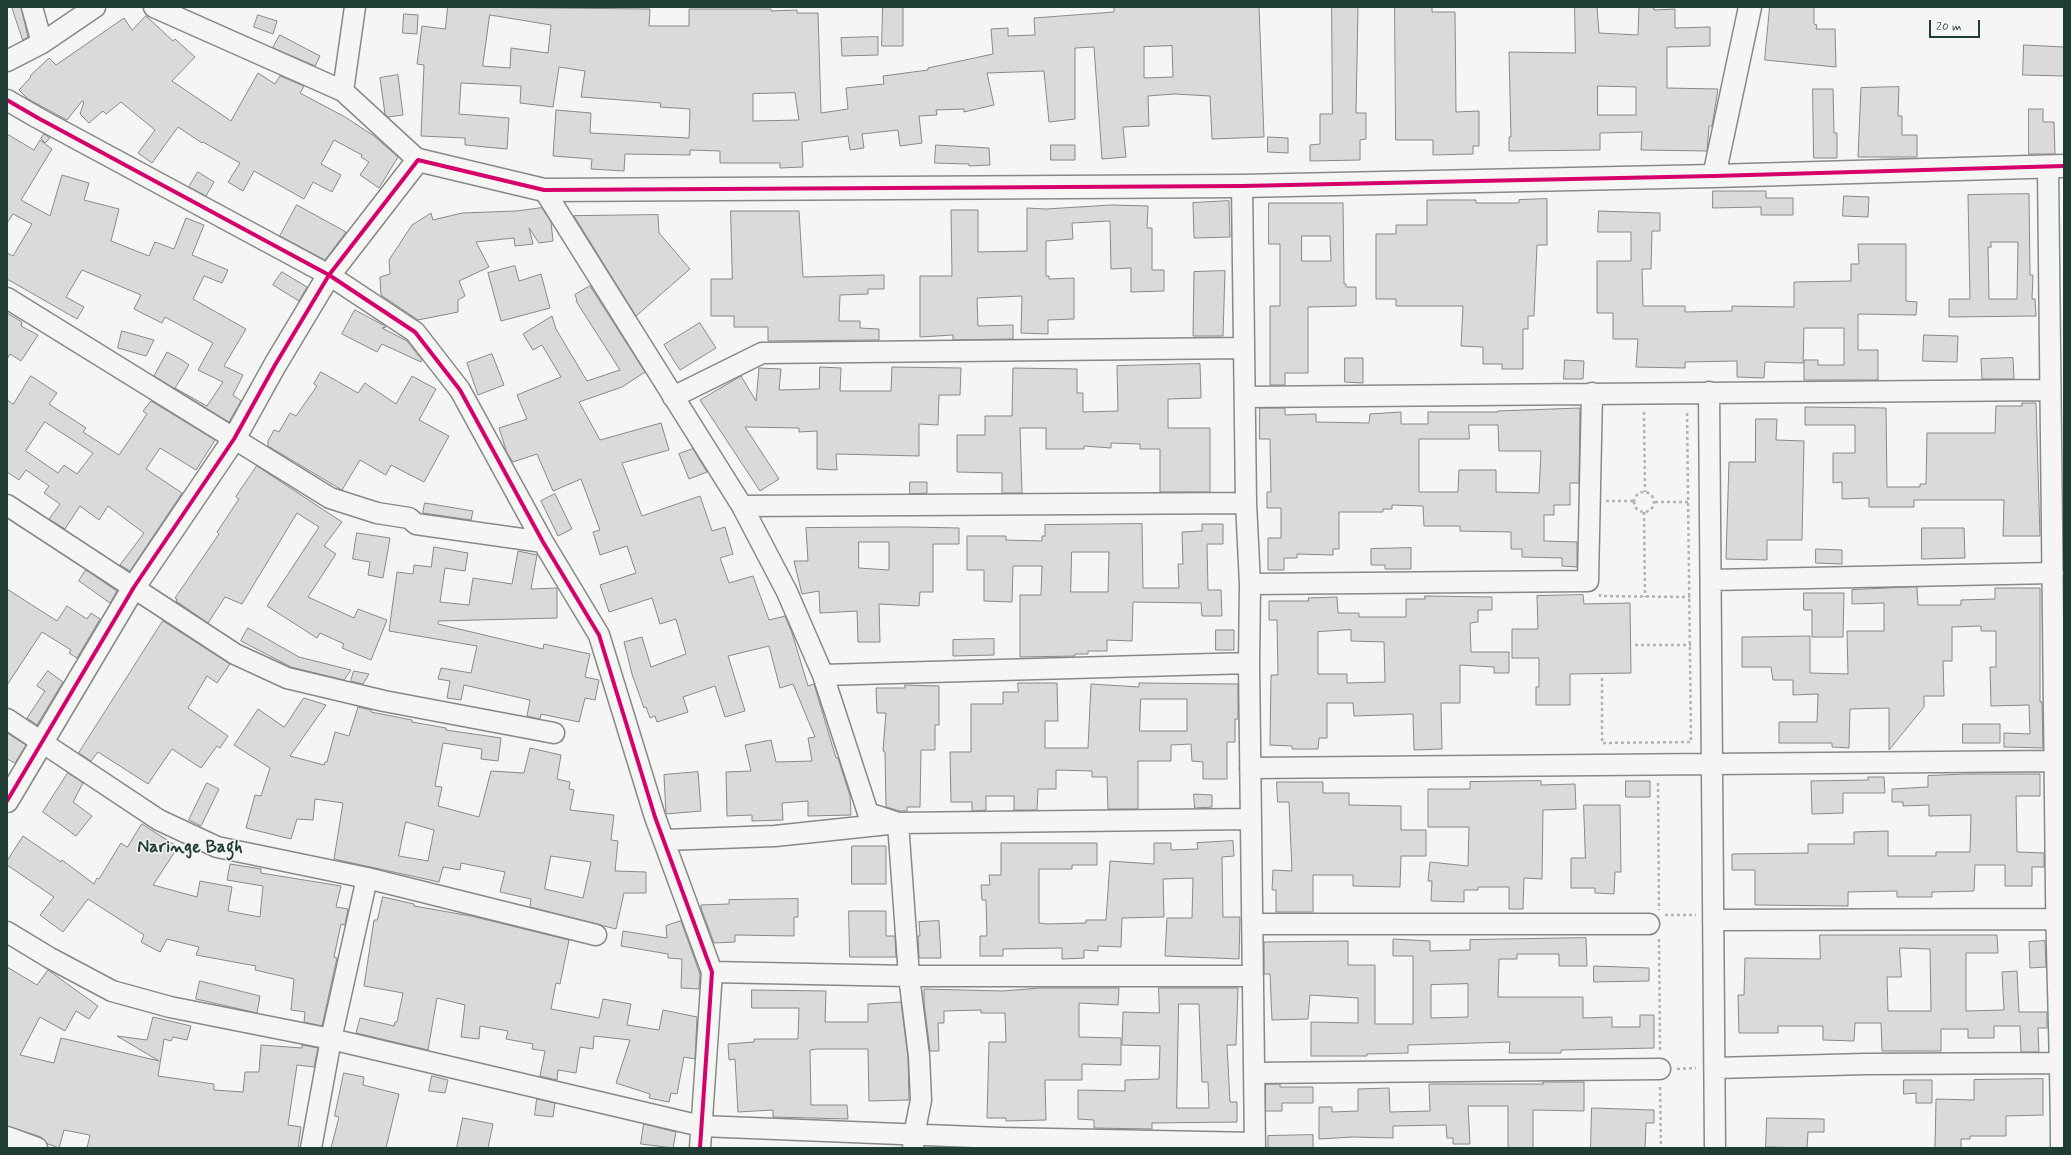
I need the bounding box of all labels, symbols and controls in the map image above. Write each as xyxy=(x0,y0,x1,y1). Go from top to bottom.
scale bar xyxy=(1931,12,1982,38)
text: 20 m xyxy=(1936,19,1962,35)
district label: Naringe Bagh xyxy=(137,837,243,859)

